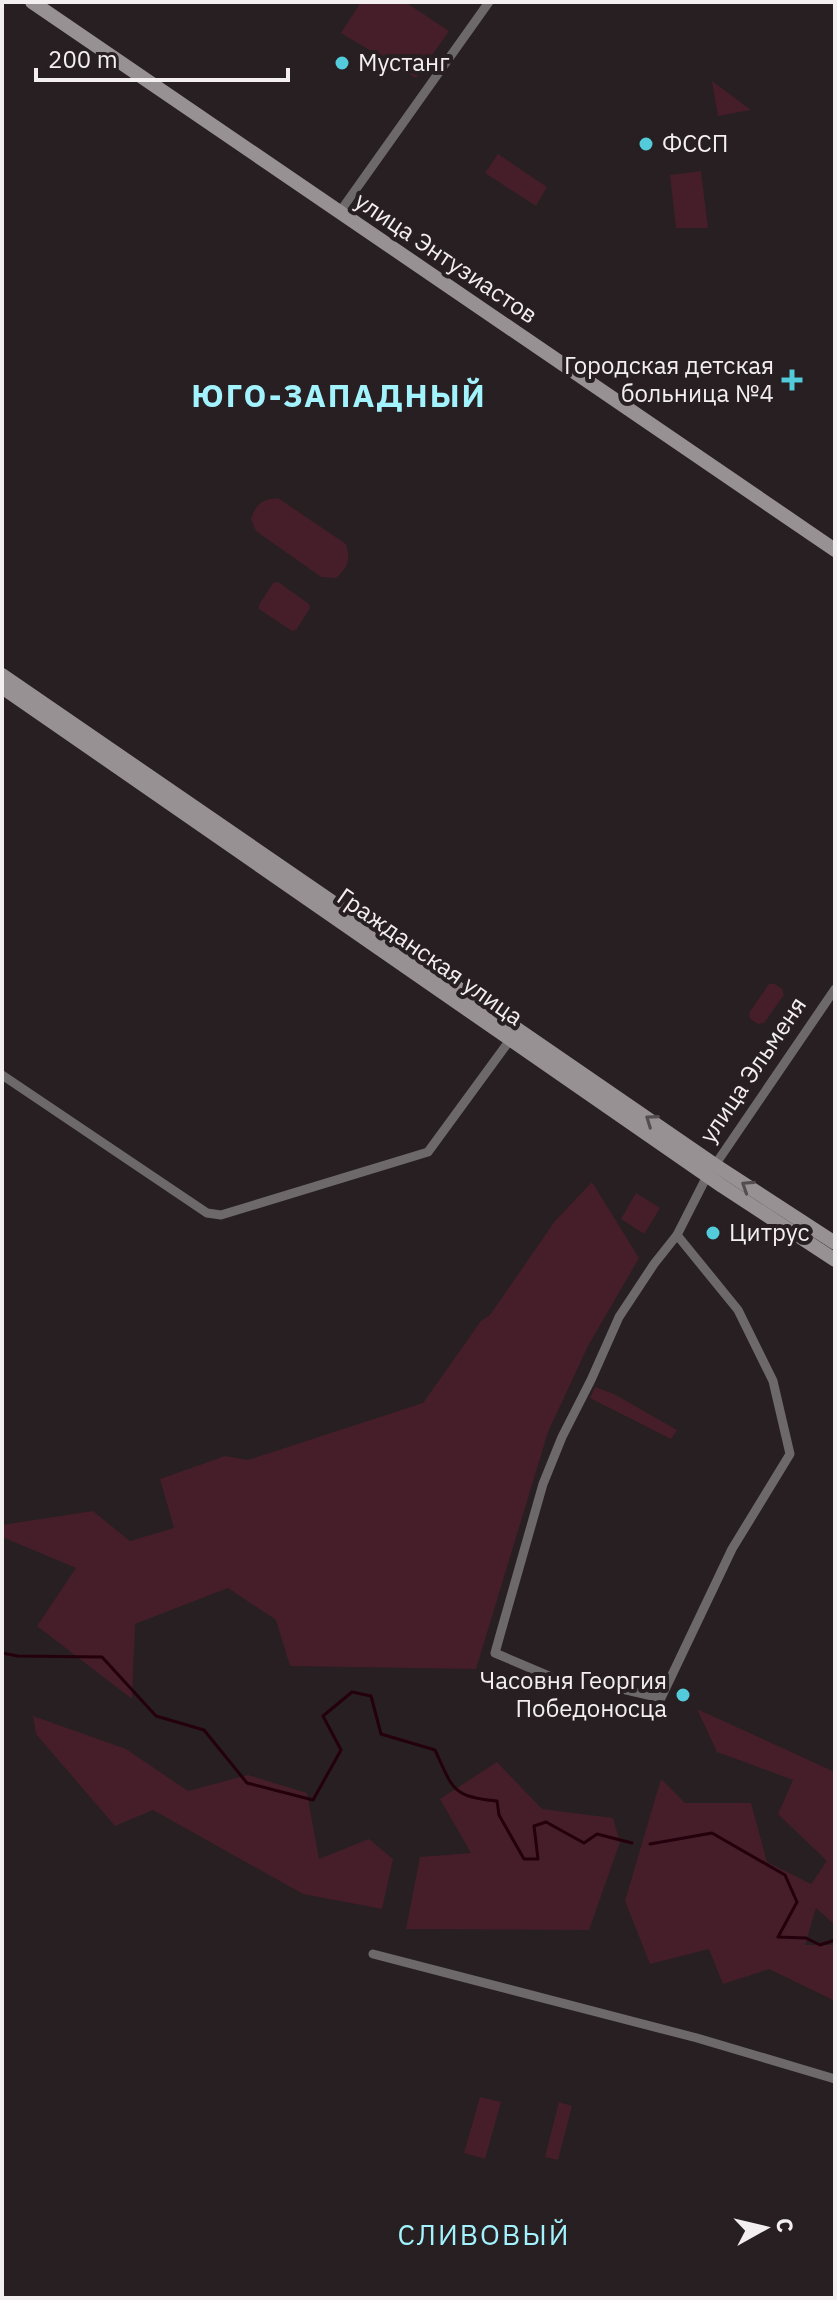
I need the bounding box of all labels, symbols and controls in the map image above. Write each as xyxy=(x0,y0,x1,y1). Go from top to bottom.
scale bar xyxy=(36,32,288,82)
text: 200 m xyxy=(48,43,118,75)
place label: Мустанг xyxy=(358,46,450,78)
marker: Мустанг xyxy=(333,54,351,72)
place label: ФССП xyxy=(662,127,728,159)
marker: ФССП xyxy=(637,135,655,153)
street label: улица Энтузиастов xyxy=(349,184,544,330)
place label: Городская детская больница №4 xyxy=(564,349,774,409)
marker: Городская детская больница №4 xyxy=(781,369,803,391)
district label: ЮГО-ЗАПАДНЫЙ xyxy=(191,374,487,416)
street label: Гражданская улица xyxy=(331,880,530,1033)
street label: улица Эльменя xyxy=(691,990,813,1149)
one-way arrow xyxy=(645,1115,659,1130)
one-way arrow xyxy=(742,1181,756,1196)
place label: Цитрус xyxy=(729,1216,809,1248)
marker: Цитрус xyxy=(704,1224,722,1242)
place label: Часовня Георгия Победоносца xyxy=(480,1664,667,1724)
marker: Часовня Георгия Победоносца xyxy=(674,1686,692,1704)
north arrow xyxy=(725,2188,805,2268)
district label: СЛИВОВЫЙ xyxy=(397,2216,571,2253)
text: С xyxy=(770,2216,801,2234)

